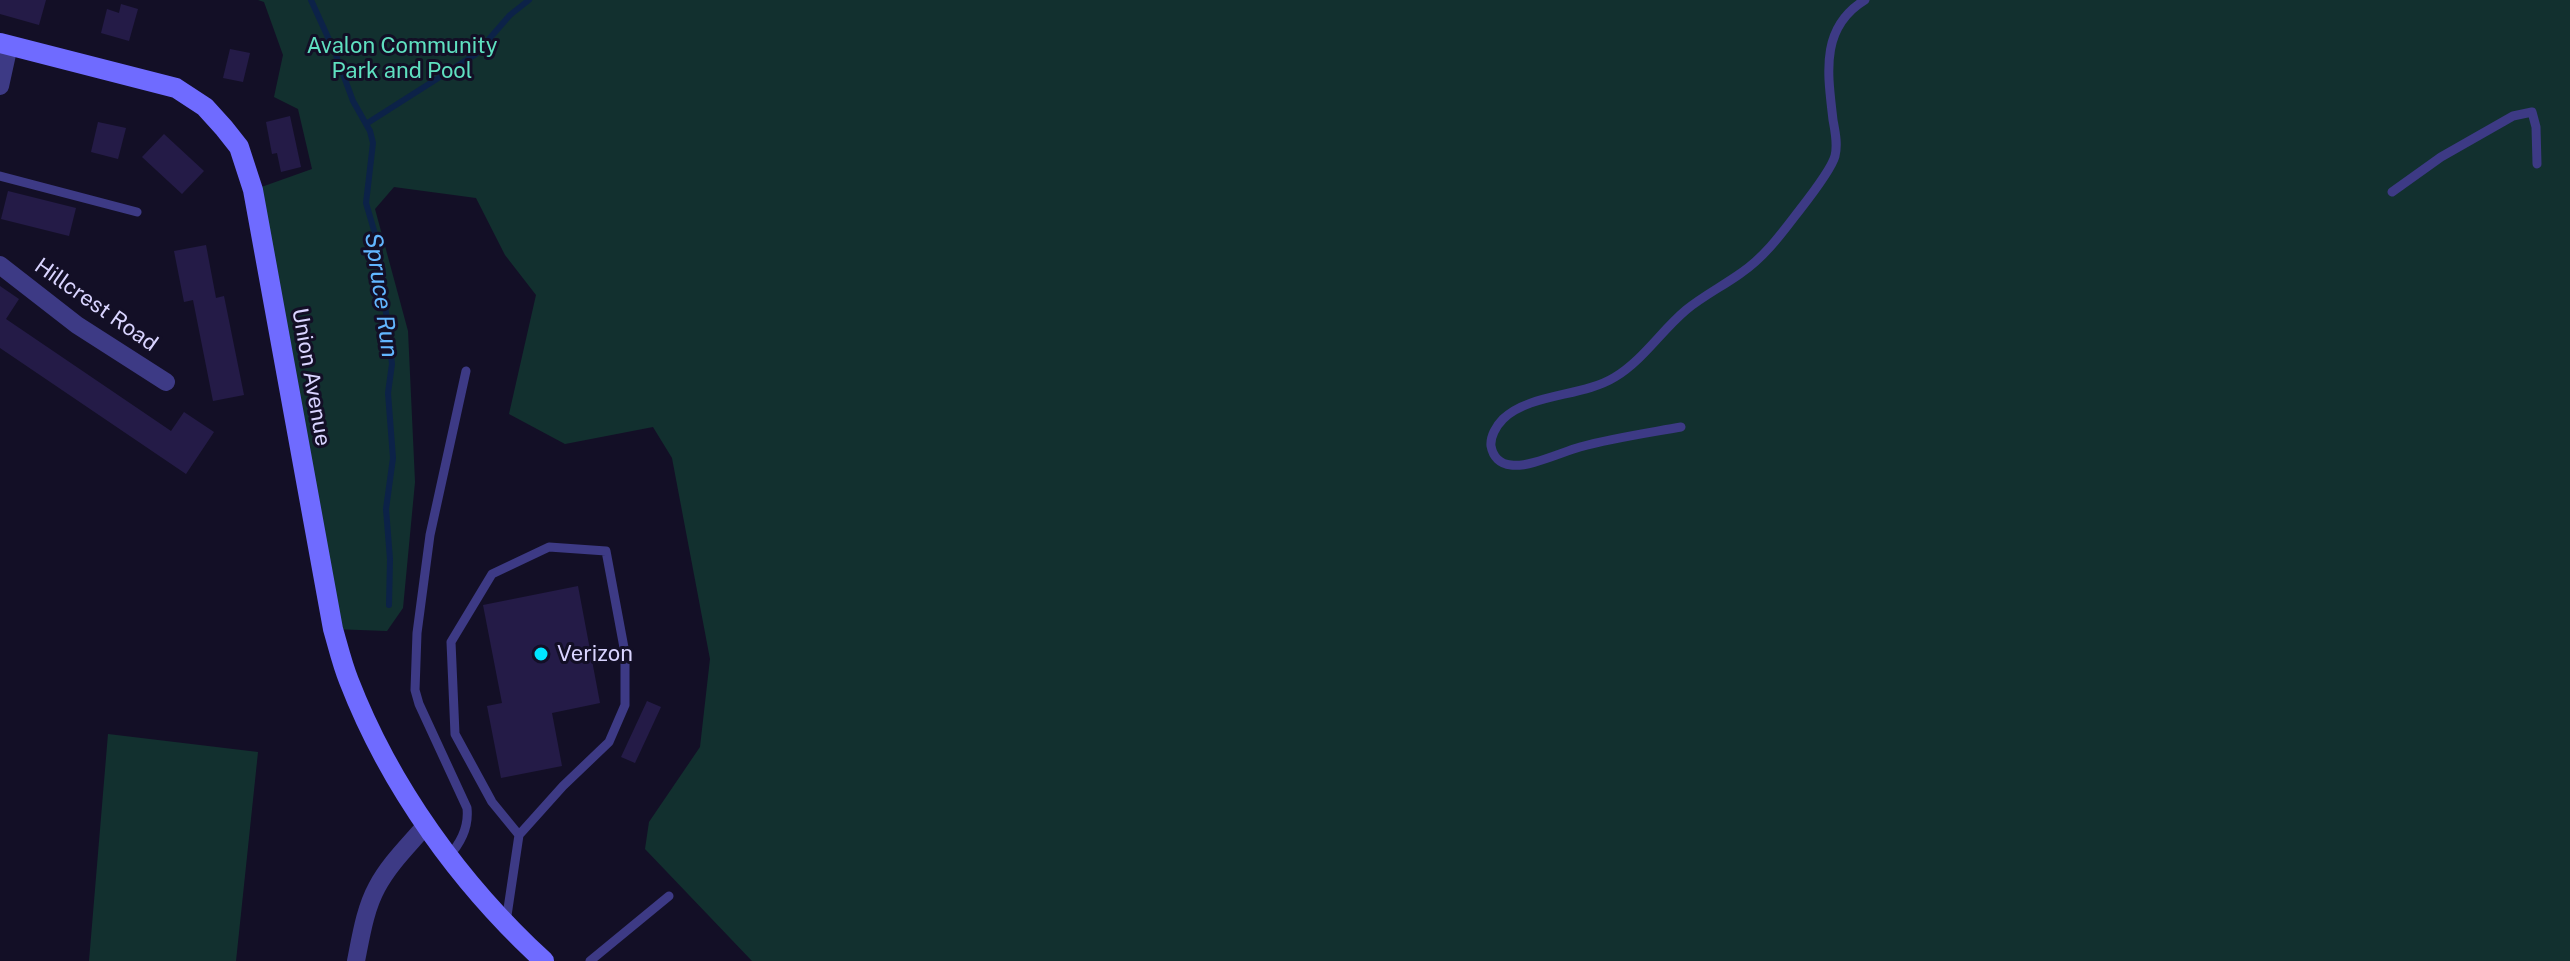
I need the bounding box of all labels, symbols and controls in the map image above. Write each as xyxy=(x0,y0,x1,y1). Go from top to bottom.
park label: Avalon Community Park and Pool xyxy=(307,33,497,84)
water label: Spruce Run xyxy=(358,231,404,359)
street label: Hillcrest Road xyxy=(29,253,163,357)
street label: Union Avenue xyxy=(286,306,336,448)
place label: Verizon xyxy=(557,641,633,667)
marker: Verizon xyxy=(532,645,550,663)

